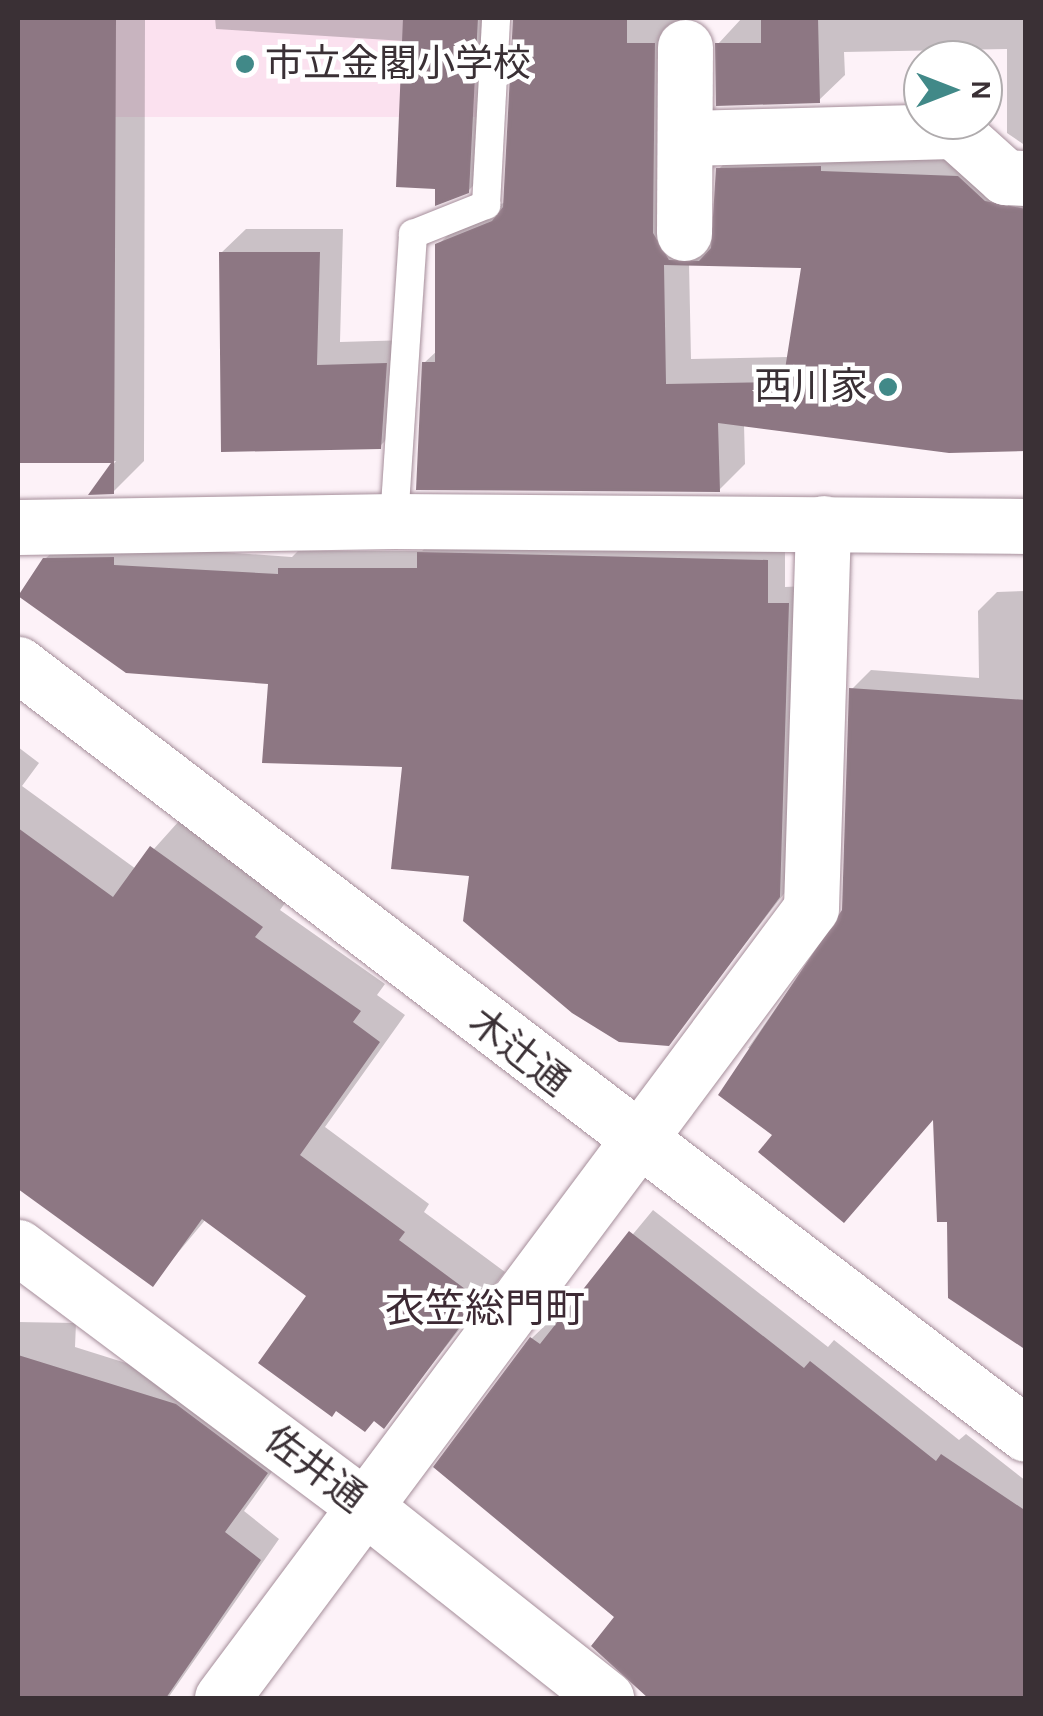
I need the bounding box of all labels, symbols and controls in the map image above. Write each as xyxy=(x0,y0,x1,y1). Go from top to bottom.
north arrow xyxy=(903,40,1003,140)
place label: 市立金閣小学校 xyxy=(265,41,531,87)
marker: 市立金閣小学校 xyxy=(234,53,256,75)
text: N xyxy=(965,80,998,100)
place label: 西川家 xyxy=(754,364,868,410)
marker: 西川家 xyxy=(877,376,899,398)
street label: 木辻通 xyxy=(460,999,578,1105)
district label: 衣笠総門町 xyxy=(385,1285,585,1333)
street label: 佐井通 xyxy=(256,1416,374,1522)

